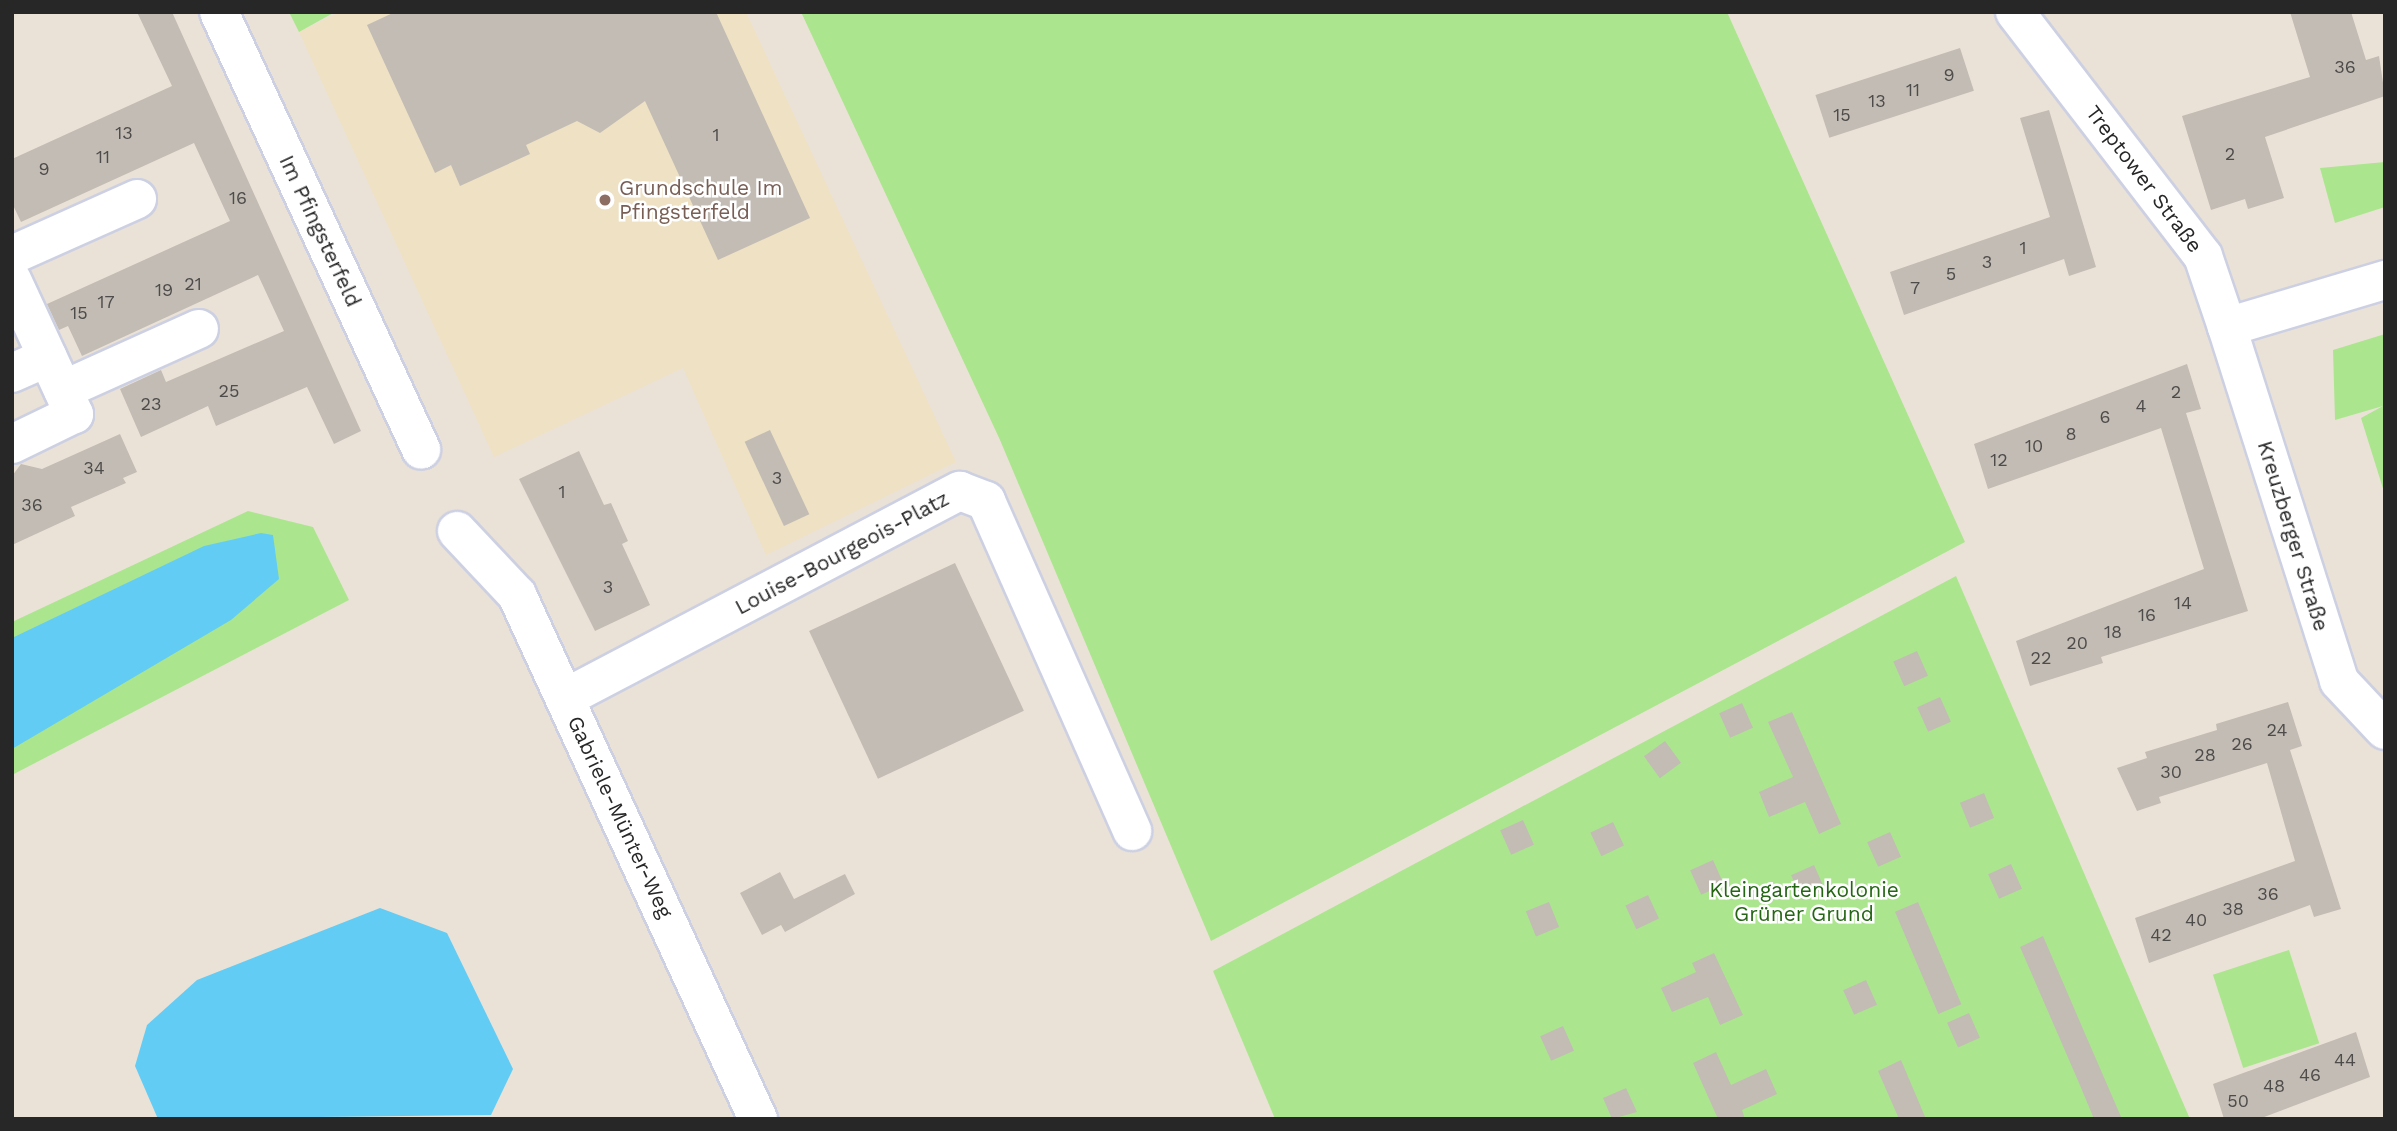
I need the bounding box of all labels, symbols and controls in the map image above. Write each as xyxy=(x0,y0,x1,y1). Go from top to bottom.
house number: 36 xyxy=(2334,56,2356,78)
house number: 9 xyxy=(1943,64,1955,86)
house number: 11 xyxy=(1906,79,1920,101)
house number: 13 xyxy=(1868,90,1886,112)
street label: Treptower Straße xyxy=(2080,100,2208,258)
house number: 15 xyxy=(1833,104,1851,126)
house number: 13 xyxy=(115,122,133,144)
house number: 1 xyxy=(712,124,720,146)
house number: 2 xyxy=(2225,143,2235,165)
house number: 11 xyxy=(96,146,110,168)
street label: Im Pfingsterfeld xyxy=(274,151,366,311)
house number: 9 xyxy=(38,158,50,180)
place label: Grundschule Im Pfingsterfeld xyxy=(619,175,783,225)
house number: 16 xyxy=(229,187,247,209)
marker: Grundschule Im Pfingsterfeld xyxy=(597,192,613,208)
house number: 1 xyxy=(2019,237,2027,259)
house number: 3 xyxy=(1982,251,1992,273)
house number: 5 xyxy=(1946,263,1956,285)
house number: 21 xyxy=(184,273,202,295)
house number: 7 xyxy=(1910,277,1920,299)
house number: 19 xyxy=(155,279,173,301)
house number: 17 xyxy=(97,291,115,313)
house number: 15 xyxy=(70,302,88,324)
house number: 25 xyxy=(219,380,239,402)
house number: 2 xyxy=(2171,381,2181,403)
house number: 23 xyxy=(141,393,161,415)
house number: 4 xyxy=(2136,395,2146,417)
house number: 6 xyxy=(2100,406,2110,428)
house number: 8 xyxy=(2065,423,2077,445)
house number: 10 xyxy=(2025,435,2043,457)
street label: Kreuzberger Straße xyxy=(2252,438,2334,634)
house number: 12 xyxy=(1990,449,2008,471)
house number: 34 xyxy=(83,457,105,479)
house number: 3 xyxy=(772,467,782,489)
house number: 1 xyxy=(558,481,566,503)
street label: Louise-Bourgeois-Platz xyxy=(731,486,953,620)
house number: 36 xyxy=(21,494,43,516)
house number: 3 xyxy=(603,576,613,598)
house number: 14 xyxy=(2174,592,2192,614)
house number: 16 xyxy=(2138,604,2156,626)
house number: 18 xyxy=(2104,621,2122,643)
house number: 20 xyxy=(2066,632,2088,654)
house number: 22 xyxy=(2031,647,2051,669)
street label: Gabriele-Münter-Weg xyxy=(562,712,678,922)
house number: 24 xyxy=(2267,719,2287,741)
house number: 26 xyxy=(2231,733,2253,755)
house number: 28 xyxy=(2194,744,2216,766)
house number: 30 xyxy=(2160,761,2182,783)
park label: Kleingartenkolonie Grüner Grund xyxy=(1709,877,1899,927)
house number: 36 xyxy=(2257,883,2279,905)
house number: 38 xyxy=(2222,898,2244,920)
house number: 40 xyxy=(2185,909,2207,931)
house number: 42 xyxy=(2150,924,2172,946)
house number: 44 xyxy=(2334,1049,2356,1071)
house number: 46 xyxy=(2299,1064,2321,1086)
house number: 48 xyxy=(2263,1075,2285,1097)
house number: 50 xyxy=(2227,1090,2249,1112)

